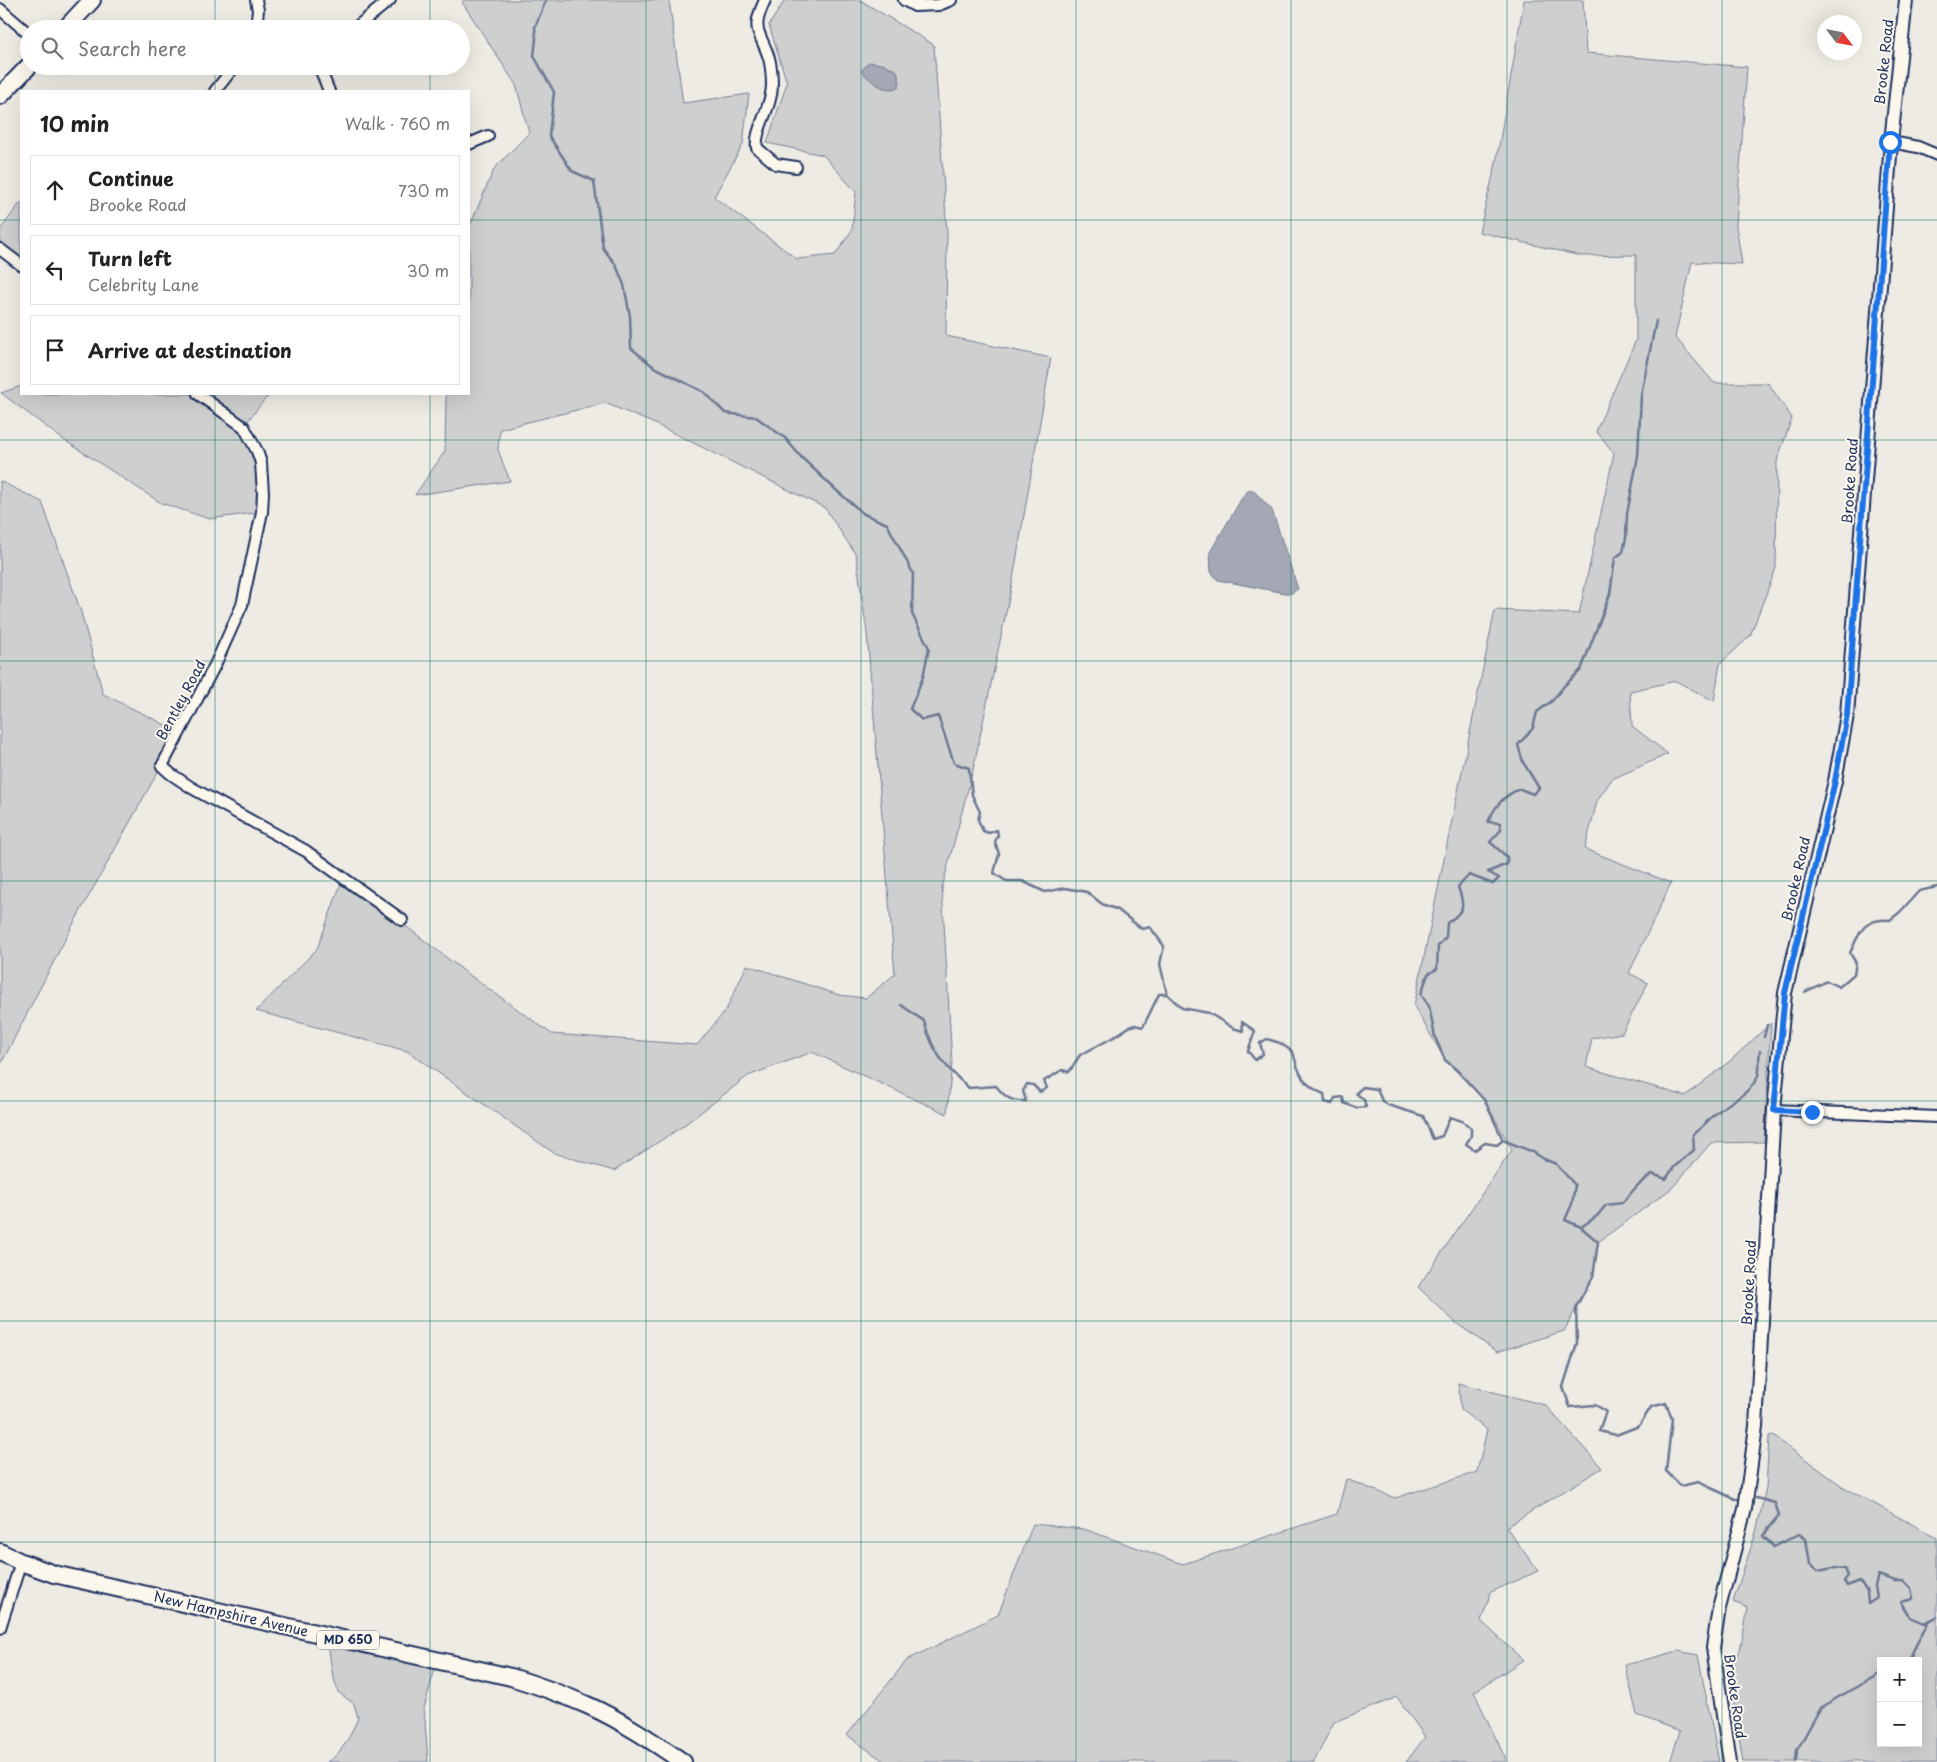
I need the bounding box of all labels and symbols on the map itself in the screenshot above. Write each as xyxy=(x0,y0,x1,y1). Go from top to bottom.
north arrow xyxy=(1817,15,1862,60)
street label: Brooke Road xyxy=(1869,18,1898,106)
route start xyxy=(1879,131,1902,154)
street label: Brooke Road xyxy=(1836,437,1863,525)
street label: Bentley Road xyxy=(151,656,210,744)
street label: Brooke Road xyxy=(1776,834,1815,923)
route end xyxy=(1801,1101,1824,1124)
street label: Brooke Road xyxy=(1736,1239,1761,1327)
street label: New Hampshire Avenue xyxy=(152,1586,311,1642)
road number: MD 650 xyxy=(317,1630,379,1650)
street label: Brooke Road xyxy=(1719,1652,1752,1740)

